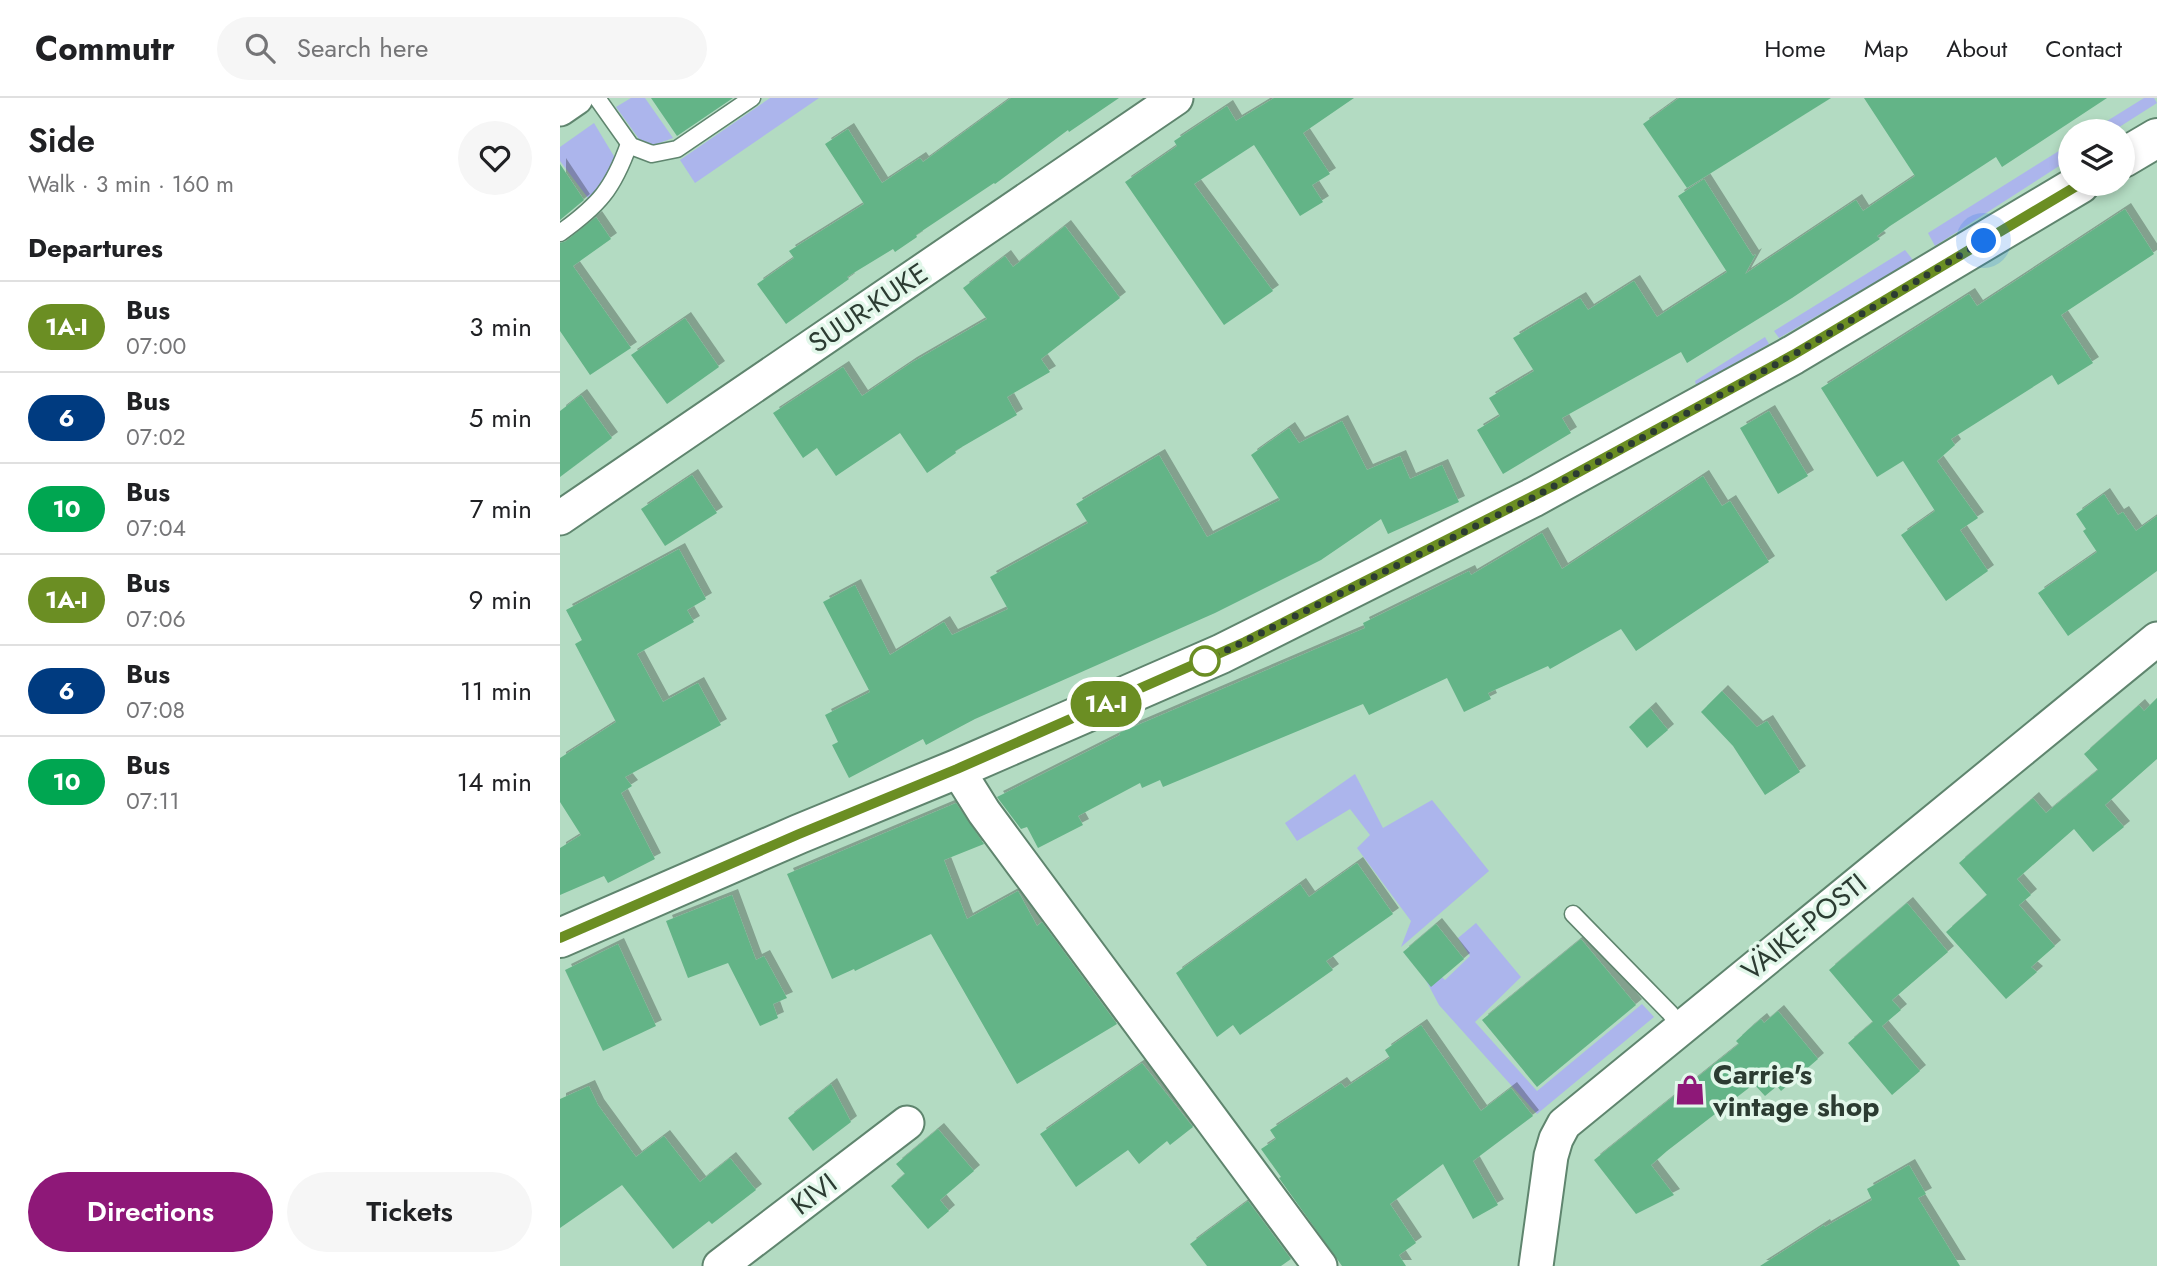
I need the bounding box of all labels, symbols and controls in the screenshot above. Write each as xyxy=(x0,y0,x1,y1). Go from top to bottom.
search box xyxy=(217,17,707,80)
text: Commutr xyxy=(35,25,175,72)
icon: search xyxy=(241,29,279,67)
text: Search here xyxy=(297,29,428,67)
text: Home xyxy=(1764,31,1826,66)
text: Map xyxy=(1864,31,1908,66)
text: About xyxy=(1946,31,2007,66)
text: Contact xyxy=(2045,31,2122,66)
text: Side xyxy=(28,117,95,164)
map controls xyxy=(2058,119,2135,196)
button: layers xyxy=(2058,119,2135,196)
button: heart xyxy=(458,121,532,195)
text: Walk · 3 min · 160 m xyxy=(28,167,234,201)
your location xyxy=(1966,223,2001,258)
text: Departures xyxy=(28,229,163,267)
street label: SUUR-KUKE xyxy=(800,253,936,363)
text: Bus xyxy=(126,291,170,329)
text: 3 min xyxy=(469,308,532,346)
text: 1A-I xyxy=(45,309,88,344)
text: 07:00 xyxy=(126,329,186,363)
text: Bus xyxy=(126,382,170,420)
text: 5 min xyxy=(469,399,532,437)
text: 6 xyxy=(58,400,75,435)
text: 07:02 xyxy=(126,420,186,454)
text: Bus xyxy=(126,473,170,511)
text: 7 min xyxy=(470,490,532,528)
text: 10 xyxy=(52,491,81,526)
text: 07:04 xyxy=(126,511,186,545)
text: Bus xyxy=(126,564,170,602)
text: 9 min xyxy=(469,581,532,619)
text: 1A-I xyxy=(45,582,88,617)
text: 07:06 xyxy=(126,602,186,636)
unlabelled marker xyxy=(1190,646,1220,676)
text: Bus xyxy=(126,655,170,693)
text: 11 min xyxy=(460,672,532,710)
text: 6 xyxy=(58,673,75,708)
line badge: 1A-I xyxy=(1057,681,1155,727)
text: 1A-I xyxy=(1085,686,1127,721)
text: 07:08 xyxy=(126,693,185,727)
text: Bus xyxy=(126,746,170,784)
text: 14 min xyxy=(457,763,532,801)
text: 10 xyxy=(52,764,81,799)
text: 07:11 xyxy=(126,784,179,818)
street label: VÄIKE-POSTI xyxy=(1732,864,1876,990)
place label: Carrie's vintage shop xyxy=(1712,1054,1880,1127)
shop icon: Carrie's vintage shop xyxy=(1673,1073,1707,1107)
street label: KIVI xyxy=(782,1163,846,1225)
button: Directions xyxy=(28,1172,273,1252)
button: Tickets xyxy=(287,1172,532,1252)

